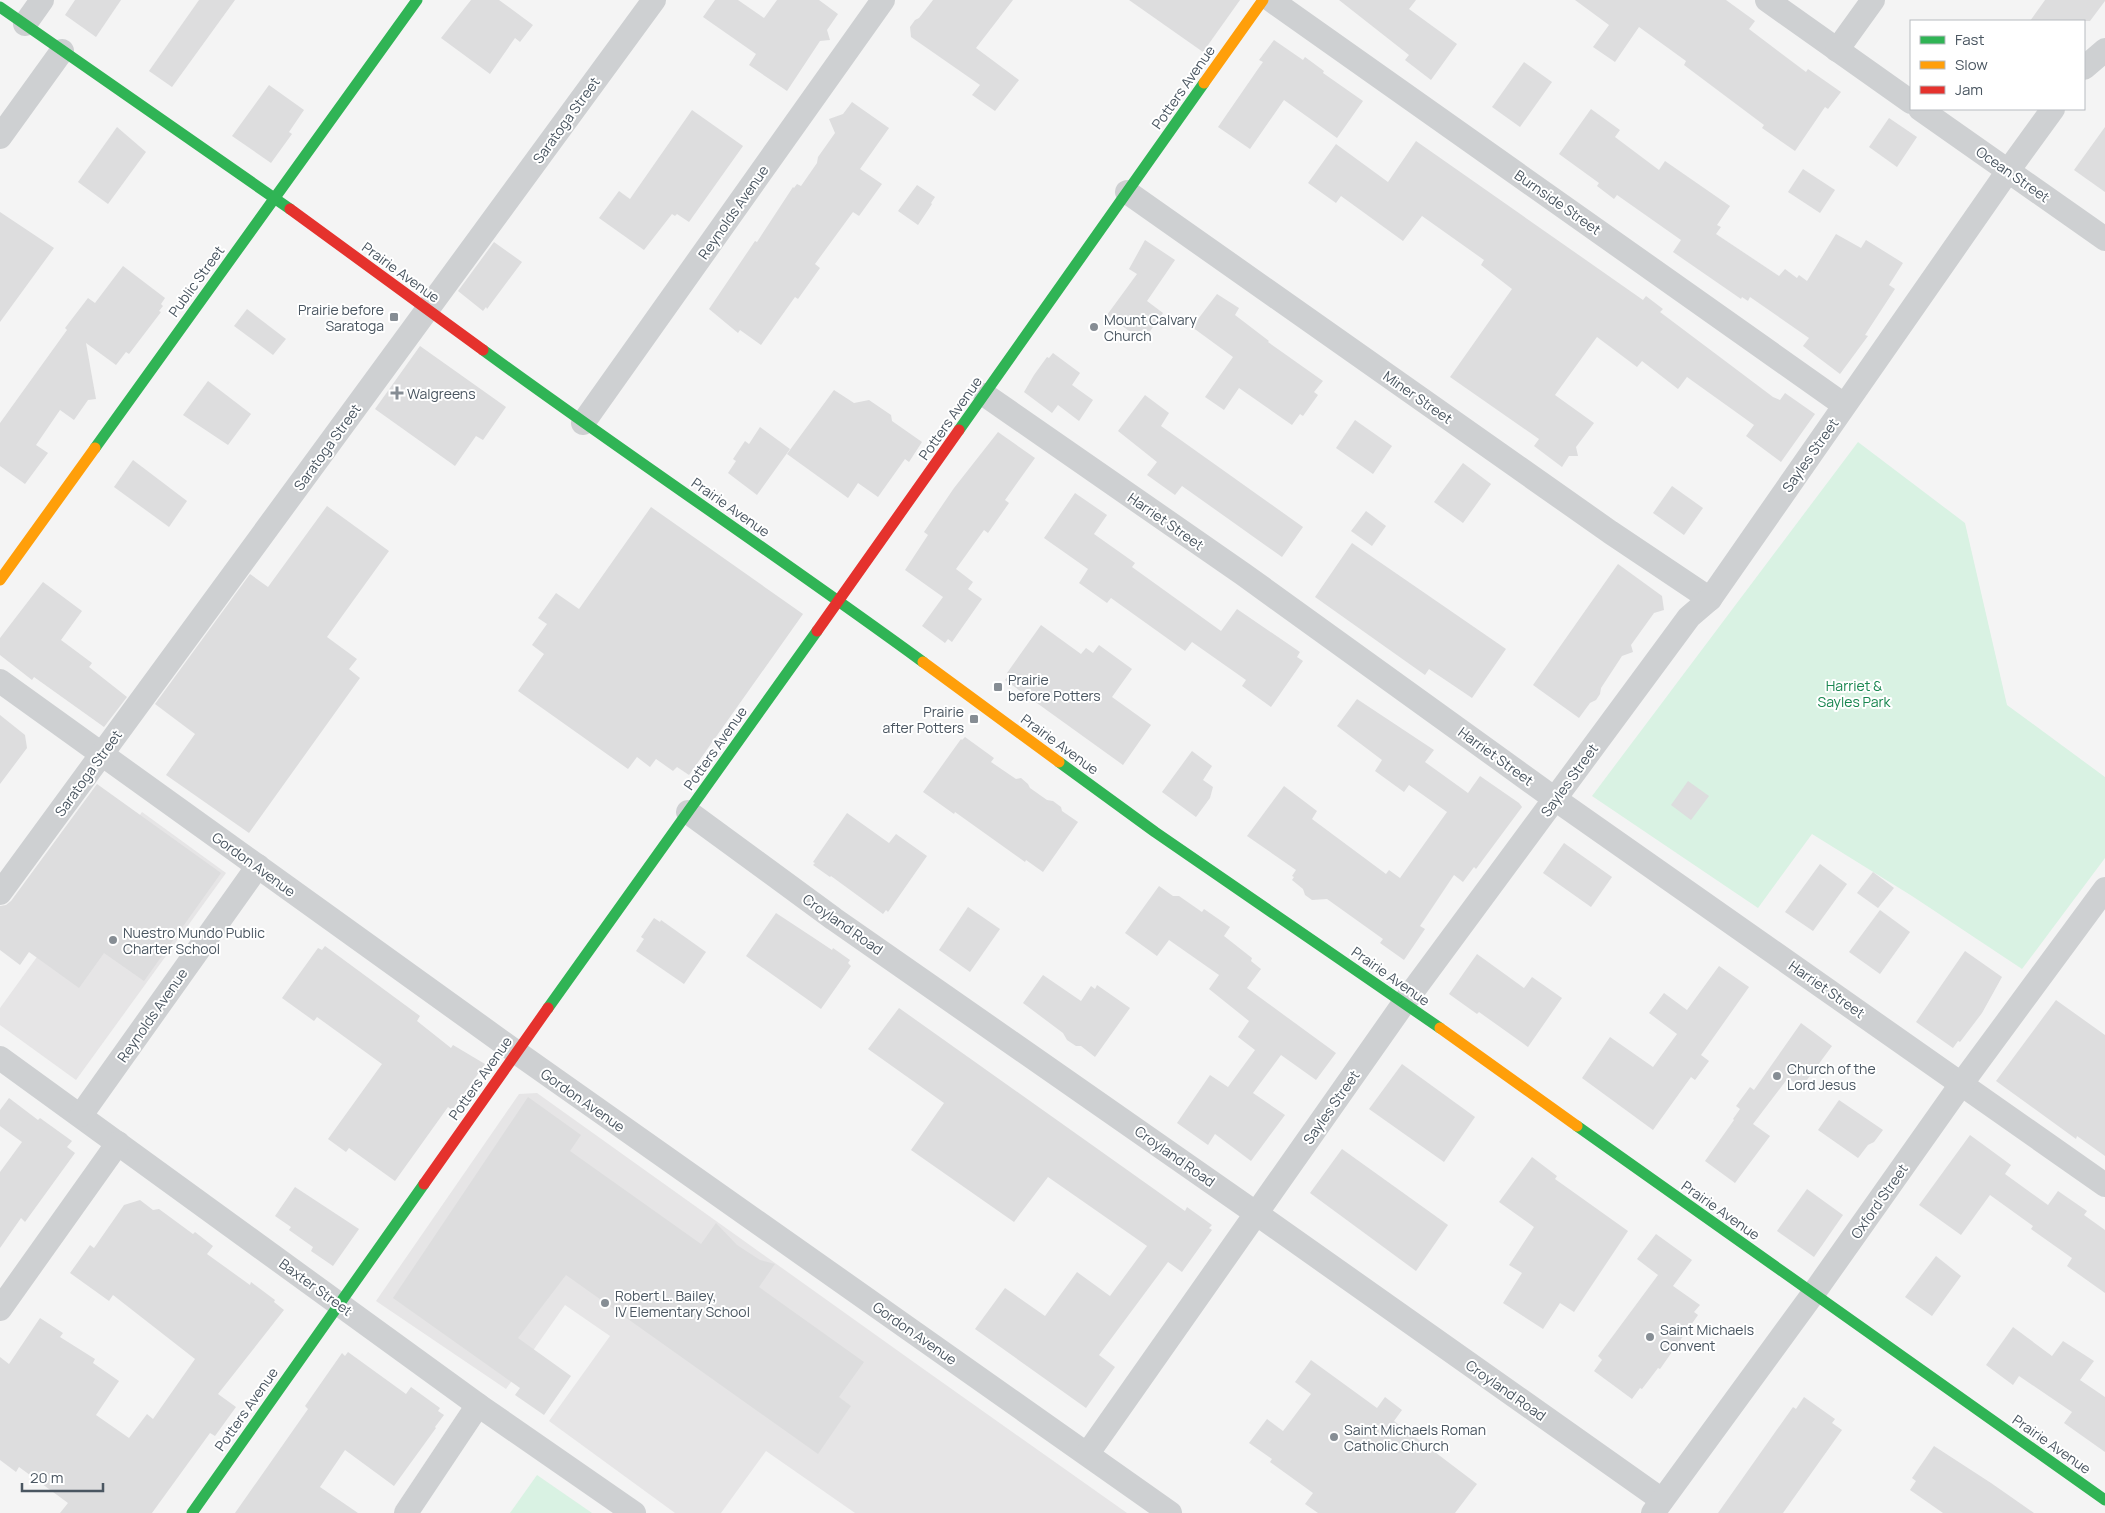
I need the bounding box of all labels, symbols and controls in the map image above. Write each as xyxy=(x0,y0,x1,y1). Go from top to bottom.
legend xyxy=(1910,20,2085,110)
text: Fast xyxy=(1955,29,1984,50)
street label: Potters Avenue xyxy=(1147,41,1219,133)
text: Slow xyxy=(1955,54,1988,75)
street label: Saratoga Street xyxy=(528,73,604,167)
text: Jam xyxy=(1955,79,1983,100)
street label: Ocean Street xyxy=(1972,142,2054,207)
street label: Reynolds Avenue xyxy=(694,161,772,263)
street label: Burnside Street xyxy=(1511,165,1605,239)
street label: Prairie Avenue xyxy=(358,237,444,307)
street label: Public Street xyxy=(164,241,228,320)
place label: Prairie before Saratoga xyxy=(298,300,384,335)
place label: Mount Calvary Church xyxy=(1104,310,1198,345)
marker: Prairie before Saratoga xyxy=(388,311,400,323)
marker: Mount Calvary Church xyxy=(1088,321,1100,333)
street label: Miner Street xyxy=(1380,366,1457,428)
street label: Potters Avenue xyxy=(914,372,986,464)
place label: Walgreens xyxy=(407,384,476,403)
marker: Walgreens xyxy=(391,387,403,399)
street label: Saratoga Street xyxy=(289,400,365,494)
street label: Sayles Street xyxy=(1778,414,1843,496)
street label: Prairie Avenue xyxy=(688,473,774,541)
street label: Harriet Street xyxy=(1124,488,1208,554)
place label: Prairie before Potters xyxy=(1008,670,1101,705)
park label: Harriet & Sayles Park xyxy=(1818,676,1891,711)
marker: Prairie before Potters xyxy=(992,681,1004,693)
street label: Potters Avenue xyxy=(679,702,751,794)
place label: Prairie after Potters xyxy=(883,702,964,737)
street label: Prairie Avenue xyxy=(1017,709,1103,779)
marker: Prairie after Potters xyxy=(968,713,980,725)
street label: Harriet Street xyxy=(1455,722,1538,790)
street label: Saratoga Street xyxy=(50,726,126,820)
street label: Sayles Street xyxy=(1536,739,1602,820)
street label: Gordon Avenue xyxy=(208,827,300,901)
street label: Croyland Road xyxy=(799,889,887,959)
place label: Nuestro Mundo Public Charter School xyxy=(123,923,265,958)
marker: Nuestro Mundo Public Charter School xyxy=(107,934,119,946)
street label: Prairie Avenue xyxy=(1348,942,1434,1010)
street label: Harriet Street xyxy=(1785,956,1869,1022)
street label: Reynolds Avenue xyxy=(113,964,191,1066)
street label: Potters Avenue xyxy=(444,1032,516,1124)
place label: Church of the Lord Jesus xyxy=(1787,1059,1876,1094)
street label: Gordon Avenue xyxy=(537,1064,629,1136)
street label: Sayles Street xyxy=(1299,1066,1364,1148)
marker: Church of the Lord Jesus xyxy=(1771,1070,1783,1082)
street label: Croyland Road xyxy=(1131,1121,1219,1191)
street label: Oxford Street xyxy=(1846,1159,1912,1242)
street label: Prairie Avenue xyxy=(1678,1176,1764,1244)
street label: Baxter Street xyxy=(276,1254,357,1320)
place label: Robert L. Bailey, IV Elementary School xyxy=(615,1286,750,1321)
marker: Robert L. Bailey, IV Elementary School xyxy=(599,1297,611,1309)
street label: Gordon Avenue xyxy=(869,1297,961,1369)
place label: Saint Michaels Convent xyxy=(1660,1320,1754,1355)
marker: Saint Michaels Convent xyxy=(1644,1331,1656,1343)
street label: Croyland Road xyxy=(1462,1355,1550,1425)
street label: Potters Avenue xyxy=(210,1363,282,1455)
street label: Prairie Avenue xyxy=(2009,1410,2095,1478)
place label: Saint Michaels Roman Catholic Church xyxy=(1344,1420,1486,1455)
marker: Saint Michaels Roman Catholic Church xyxy=(1328,1431,1340,1443)
scale bar xyxy=(22,1460,104,1492)
text: 20 m xyxy=(30,1467,63,1488)

